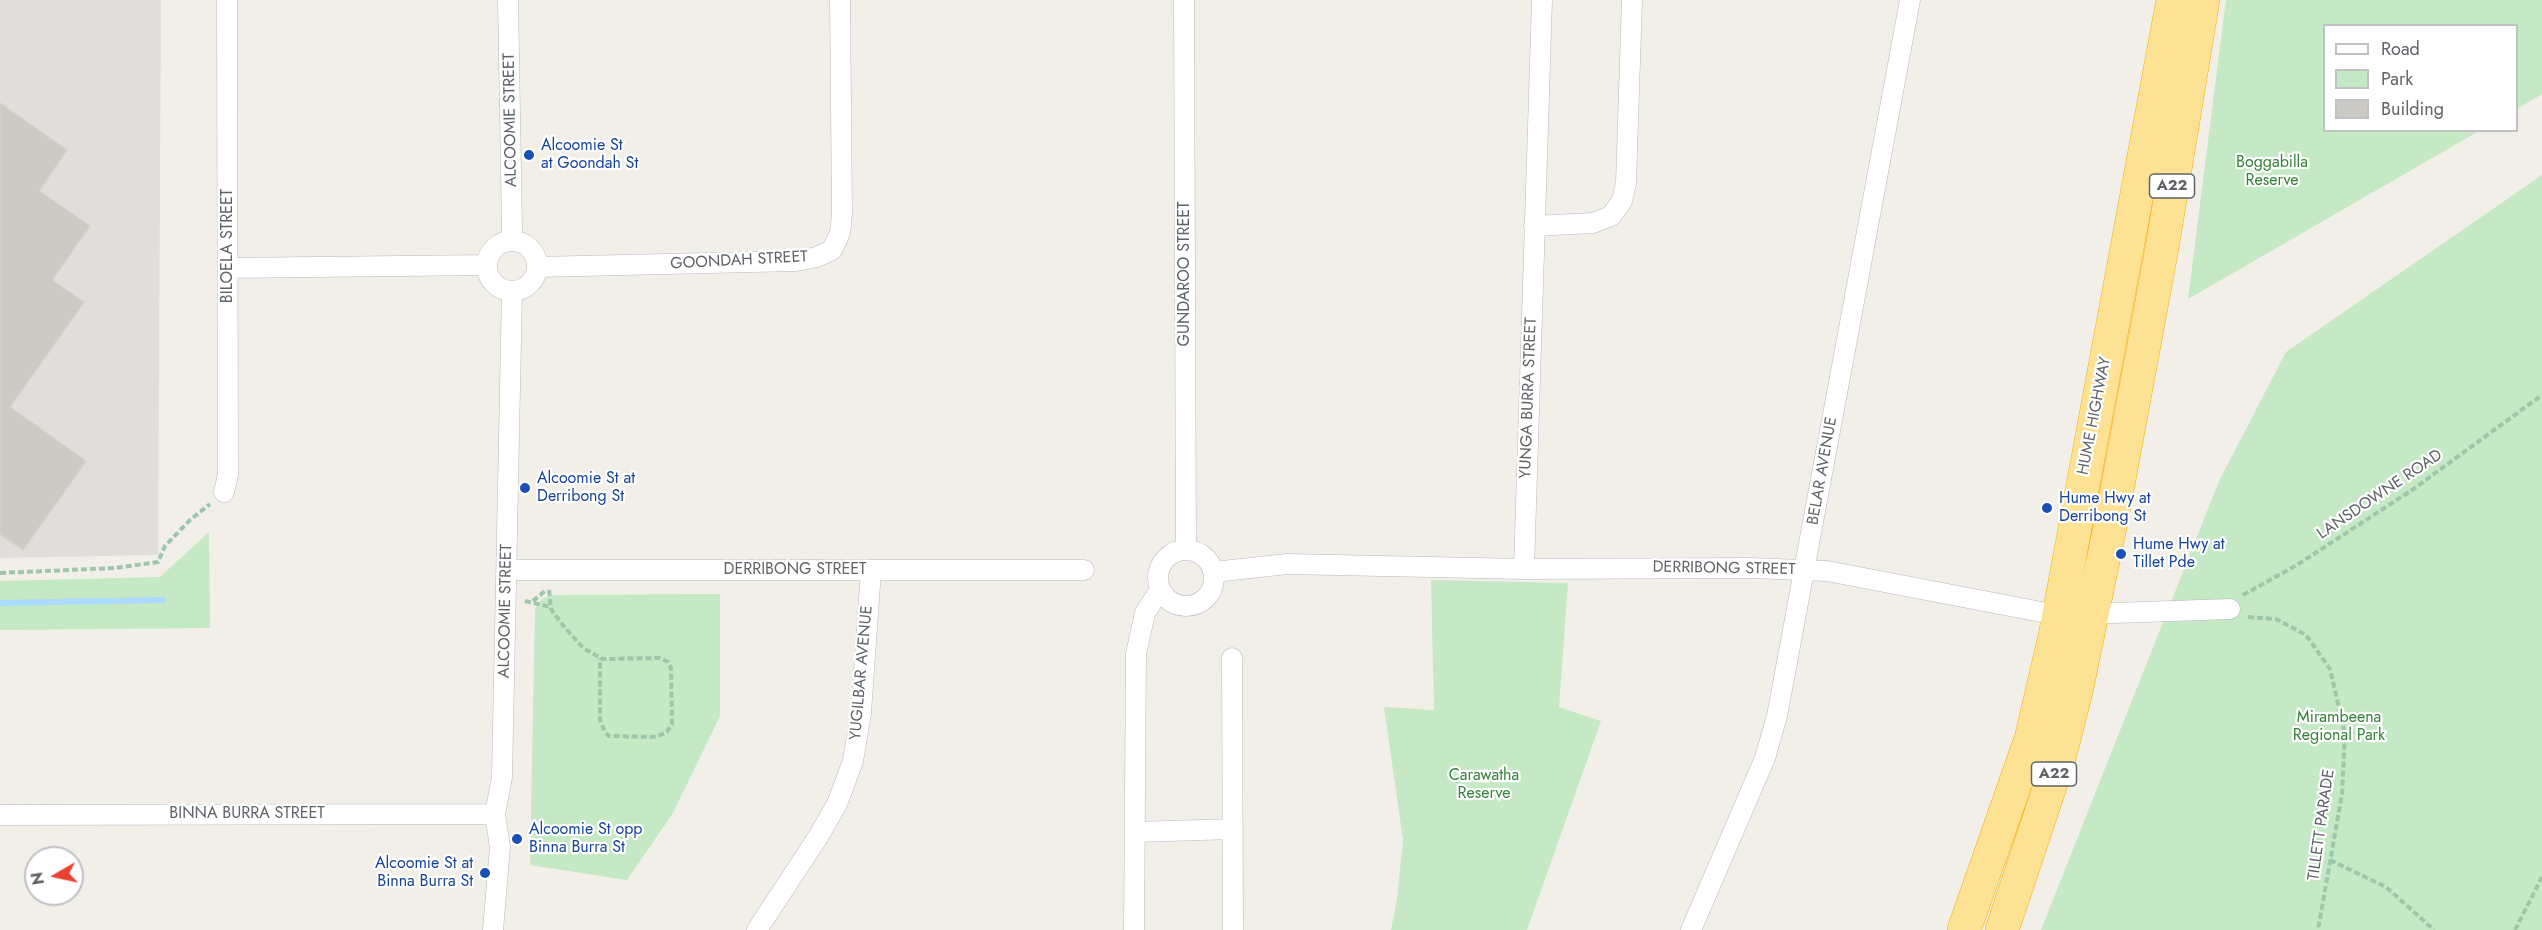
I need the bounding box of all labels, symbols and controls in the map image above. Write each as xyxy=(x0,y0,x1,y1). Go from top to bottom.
legend xyxy=(2323,24,2518,132)
text: Road xyxy=(2381,36,2420,62)
street label: ALCOOMIE STREET xyxy=(500,53,522,187)
text: Park xyxy=(2381,66,2413,92)
text: Building xyxy=(2381,96,2444,122)
place label: Alcoomie St at Goondah St xyxy=(541,136,638,174)
marker: Alcoomie St at Goondah St xyxy=(522,148,536,162)
park label: Boggabilla Reserve xyxy=(2236,153,2308,191)
road number: A22 xyxy=(2150,174,2194,198)
street label: BILOELA STREET xyxy=(218,189,238,303)
street label: GUNDAROO STREET xyxy=(1175,201,1195,347)
street label: GOONDAH STREET xyxy=(670,248,808,274)
street label: YUNGA BURRA STREET xyxy=(1517,317,1541,479)
street label: HUME HIGHWAY xyxy=(2074,355,2116,477)
street label: BELAR AVENUE xyxy=(1804,416,1842,526)
street label: LANSDOWNE ROAD xyxy=(2314,446,2446,544)
place label: Alcoomie St at Derribong St xyxy=(537,469,635,507)
marker: Alcoomie St at Derribong St xyxy=(518,481,532,495)
place label: Hume Hwy at Derribong St xyxy=(2059,489,2151,527)
marker: Hume Hwy at Derribong St xyxy=(2040,501,2054,515)
place label: Hume Hwy at Tillet Pde xyxy=(2133,535,2225,573)
street label: ALCOOMIE STREET xyxy=(495,544,517,678)
marker: Hume Hwy at Tillet Pde xyxy=(2114,547,2128,561)
street label: DERRIBONG STREET xyxy=(1652,558,1796,580)
street label: DERRIBONG STREET xyxy=(724,560,866,580)
street label: YUGILBAR AVENUE xyxy=(847,605,877,741)
park label: Mirambeena Regional Park xyxy=(2293,708,2385,746)
road number: A22 xyxy=(2032,762,2076,786)
park label: Carawatha Reserve xyxy=(1449,766,1519,804)
street label: TILLETT PARADE xyxy=(2305,768,2339,882)
street label: BINNA BURRA STREET xyxy=(169,804,325,824)
place label: Alcoomie St opp Binna Burra St xyxy=(529,820,642,858)
marker: Alcoomie St opp Binna Burra St xyxy=(510,832,524,846)
north arrow xyxy=(24,846,84,906)
place label: Alcoomie St at Binna Burra St xyxy=(375,854,473,892)
marker: Alcoomie St at Binna Burra St xyxy=(478,866,492,880)
text: N xyxy=(25,871,50,887)

